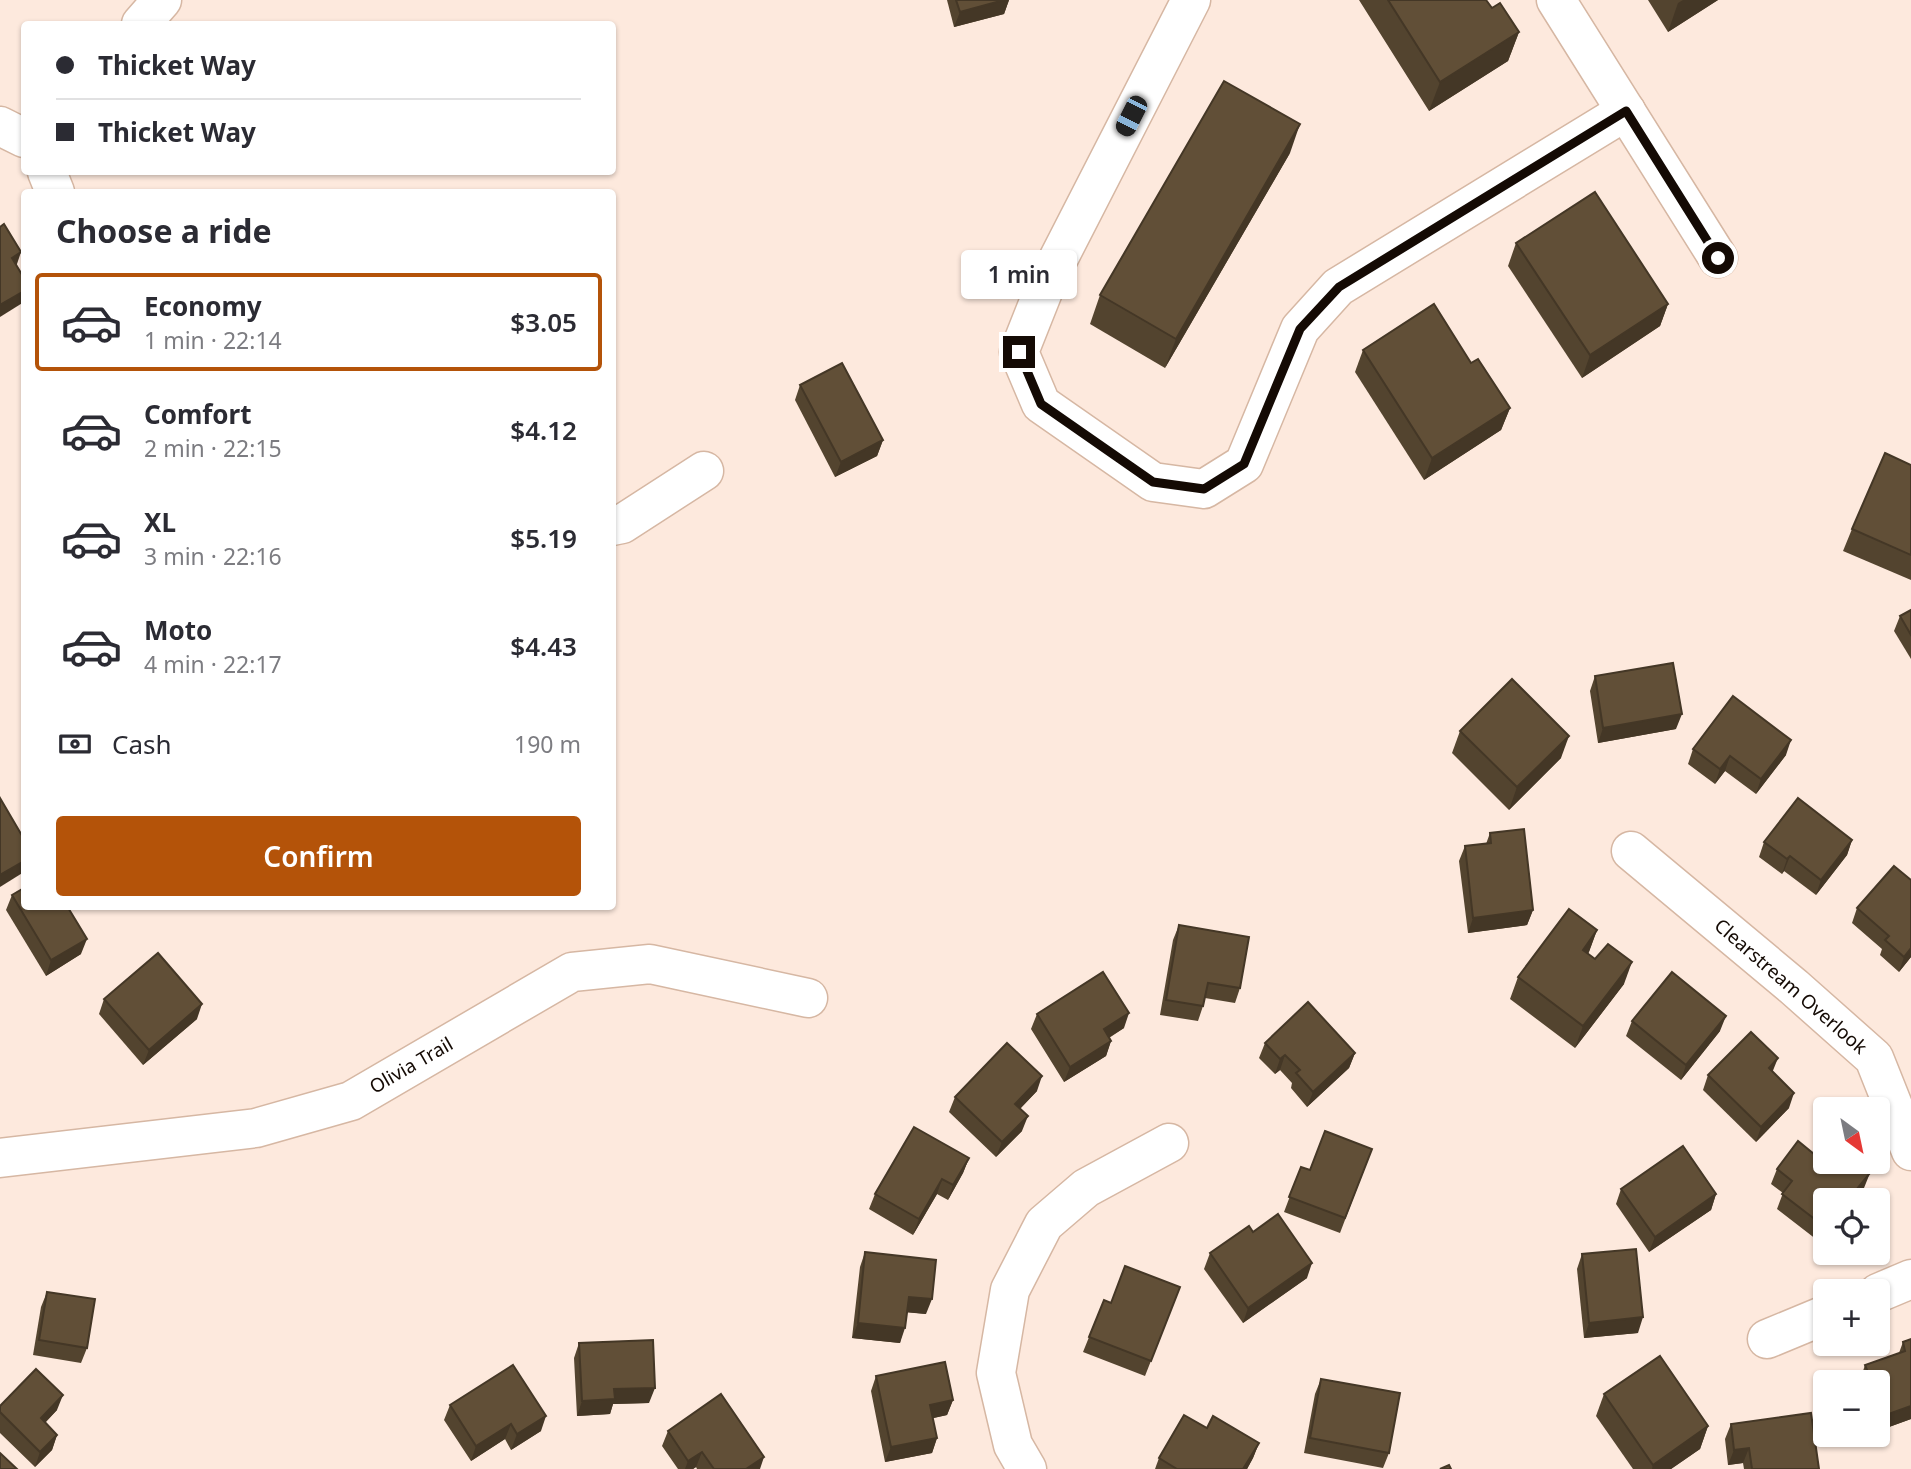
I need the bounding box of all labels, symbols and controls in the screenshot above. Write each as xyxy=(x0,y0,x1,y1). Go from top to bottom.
text: Thicket Way xyxy=(98,47,256,83)
car xyxy=(1113,93,1150,139)
text: Thicket Way xyxy=(98,114,256,150)
text: Choose a ride xyxy=(56,209,272,252)
route start xyxy=(1702,242,1734,274)
callout: 1 min xyxy=(961,250,1077,300)
text: 1 min xyxy=(988,258,1050,290)
text: Economy xyxy=(144,288,262,324)
icon: car xyxy=(60,291,123,354)
text: $3.05 xyxy=(510,304,577,340)
text: 1 min · 22:14 xyxy=(144,324,282,356)
route end xyxy=(1003,336,1035,368)
text: Comfort xyxy=(144,396,252,432)
icon: car xyxy=(60,399,123,462)
text: $4.12 xyxy=(510,412,577,448)
text: 2 min · 22:15 xyxy=(144,432,282,464)
text: XL xyxy=(144,504,176,540)
icon: car xyxy=(60,507,123,570)
text: $5.19 xyxy=(510,520,577,556)
text: 3 min · 22:16 xyxy=(144,540,282,572)
text: Moto xyxy=(144,612,212,648)
icon: car xyxy=(60,615,123,678)
text: $4.43 xyxy=(510,628,577,664)
text: 4 min · 22:17 xyxy=(144,648,282,680)
icon: cash xyxy=(56,725,94,763)
text: Cash xyxy=(112,726,172,762)
text: 190 m xyxy=(514,728,581,760)
button: Confirm xyxy=(56,816,581,896)
street label: Clearstream Overlook xyxy=(1709,912,1873,1060)
street label: Olivia Trail xyxy=(365,1031,457,1099)
north arrow xyxy=(1813,1097,1890,1174)
map controls xyxy=(1813,1097,1890,1447)
button: locate xyxy=(1813,1188,1890,1265)
button: + xyxy=(1813,1279,1890,1356)
button: − xyxy=(1813,1370,1890,1447)

